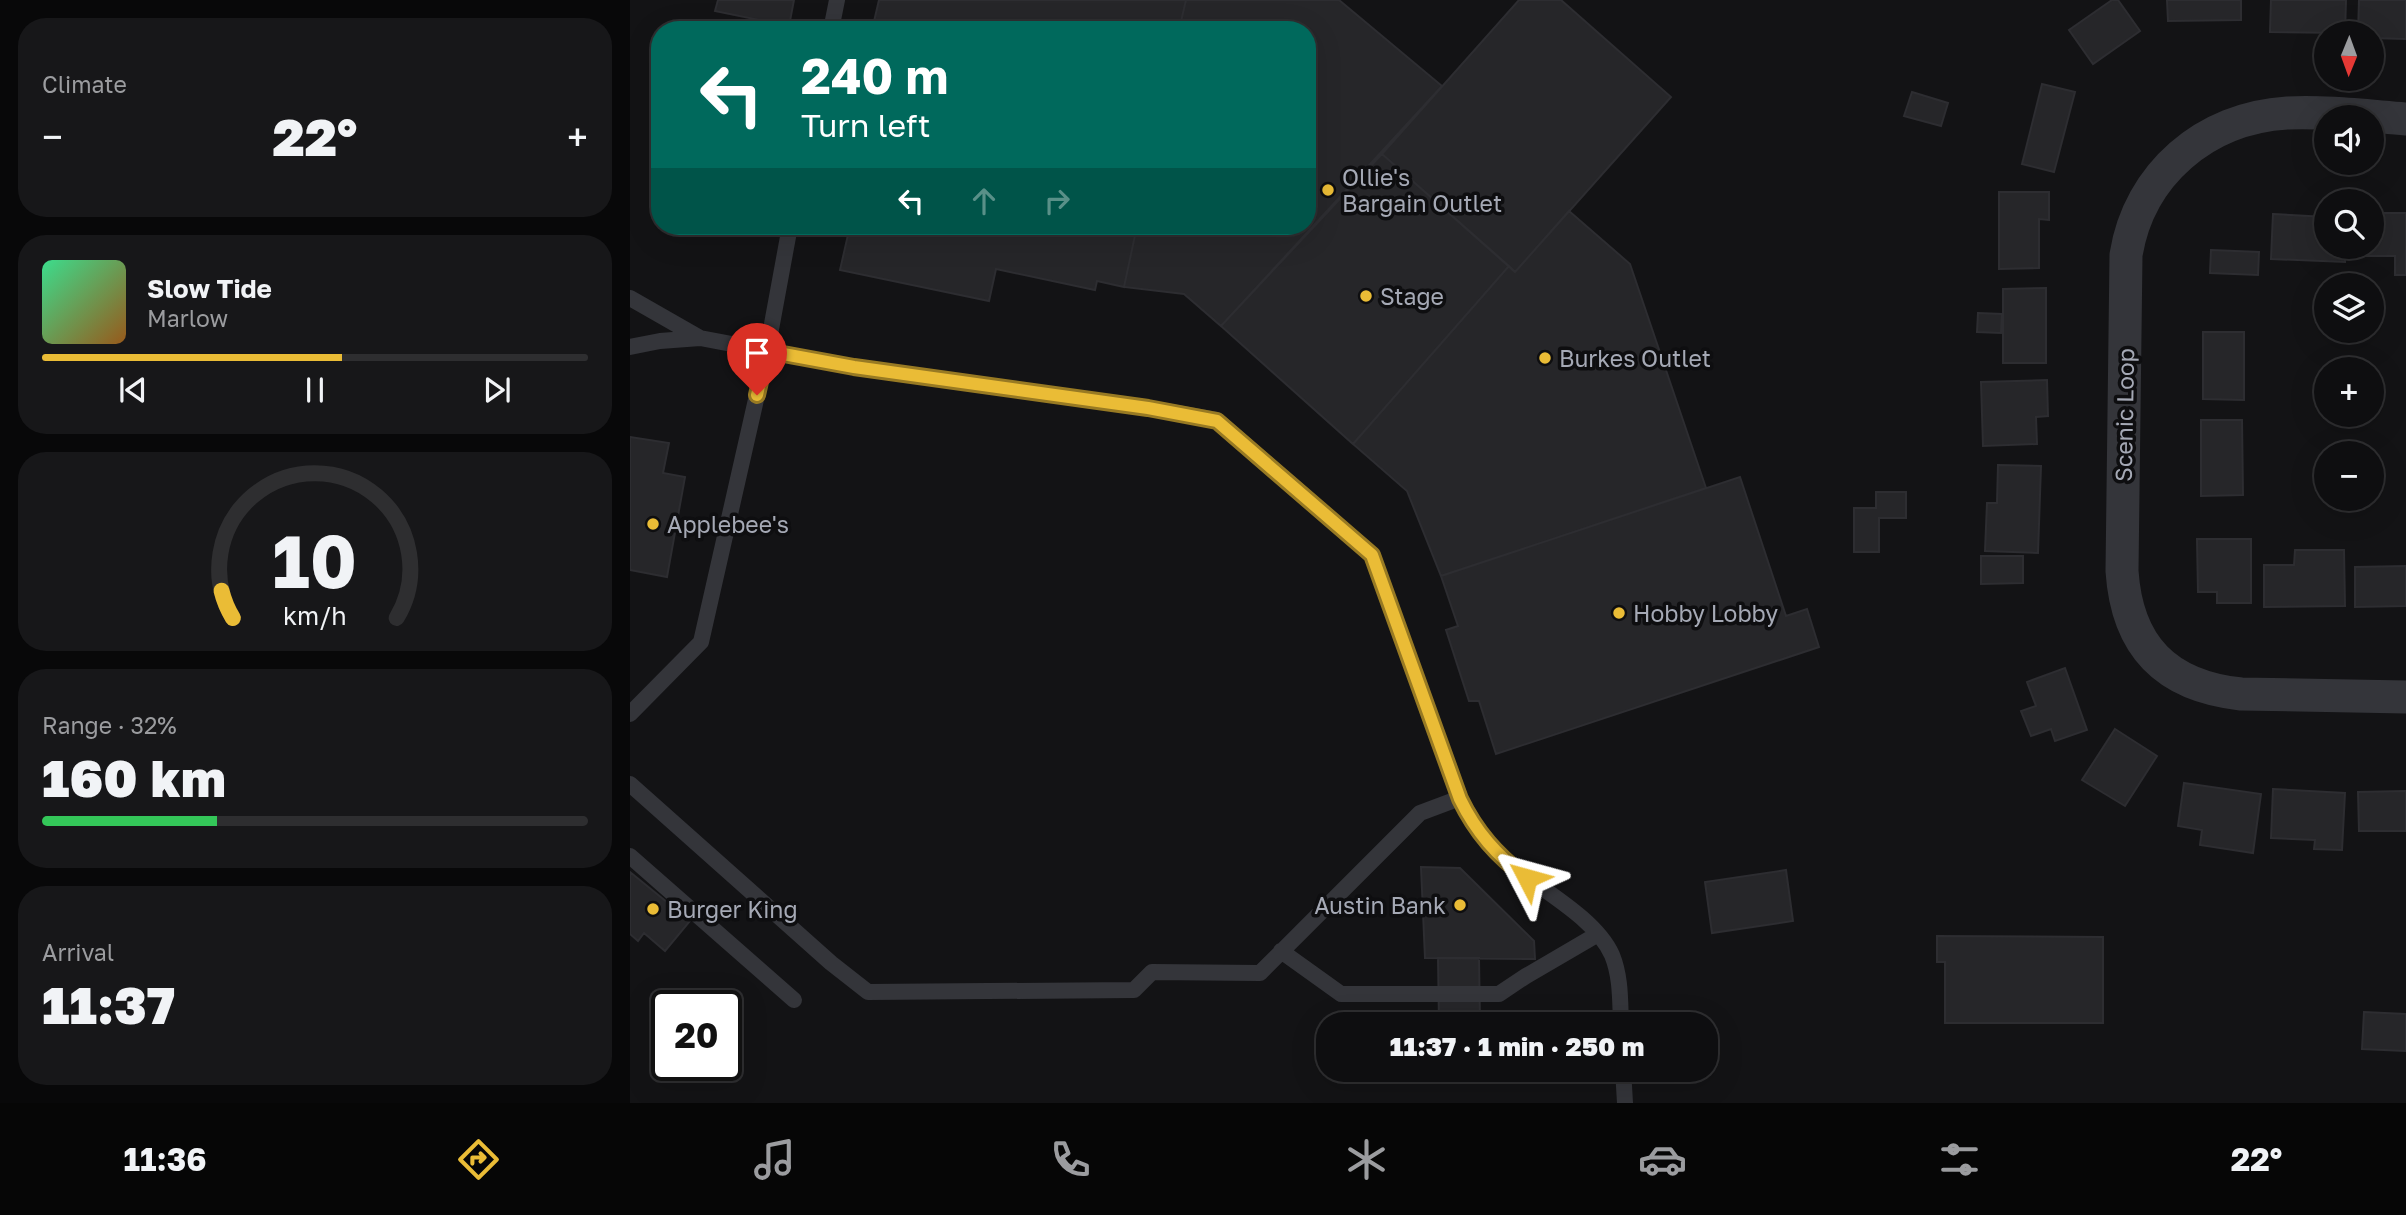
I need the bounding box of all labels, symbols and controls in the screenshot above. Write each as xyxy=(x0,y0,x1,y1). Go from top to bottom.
north arrow xyxy=(2314,21,2384,91)
map controls xyxy=(2314,21,2384,511)
text: 240 m xyxy=(801,46,949,105)
icon: left xyxy=(686,49,777,140)
text: Climate xyxy=(42,70,127,98)
text: 22° xyxy=(273,105,357,167)
button: sound xyxy=(2314,105,2384,175)
text: Turn left xyxy=(801,106,930,144)
text: − xyxy=(42,114,63,159)
text: + xyxy=(567,114,588,159)
place label: Ollie's Bargain Outlet xyxy=(1342,163,1502,217)
icon: left xyxy=(892,182,930,220)
icon: ahead xyxy=(965,182,1003,220)
icon: right xyxy=(1038,182,1076,220)
marker: Ollie's Bargain Outlet xyxy=(1320,182,1336,198)
button: search xyxy=(2314,189,2384,259)
text: Slow Tide xyxy=(147,273,272,304)
button: layers xyxy=(2314,273,2384,343)
place label: Stage xyxy=(1380,282,1444,310)
marker: Stage xyxy=(1358,288,1374,304)
text: Marlow xyxy=(147,304,228,332)
pin xyxy=(727,323,787,395)
icon: arrive xyxy=(738,334,776,372)
place label: Burkes Outlet xyxy=(1559,344,1711,372)
street label: Scenic Loop xyxy=(2109,348,2139,482)
marker: Burkes Outlet xyxy=(1537,350,1553,366)
button: + xyxy=(2314,357,2384,427)
icon: previous xyxy=(114,371,152,409)
icon: pause xyxy=(296,371,334,409)
icon: next xyxy=(478,371,516,409)
button: − xyxy=(2314,441,2384,511)
place label: Applebee's xyxy=(667,510,789,538)
marker: Applebee's xyxy=(645,516,661,532)
text: 10 xyxy=(273,517,357,604)
text: km/h xyxy=(283,599,347,630)
place label: Hobby Lobby xyxy=(1633,599,1778,627)
marker: Hobby Lobby xyxy=(1611,605,1627,621)
text: Range · 32% xyxy=(42,711,177,739)
text: 160 km xyxy=(42,746,226,808)
position arrow xyxy=(1490,841,1564,915)
place label: Austin Bank xyxy=(1314,891,1446,919)
place label: Burger King xyxy=(667,895,798,923)
marker: Austin Bank xyxy=(1452,897,1468,913)
marker: Burger King xyxy=(645,901,661,917)
text: Arrival xyxy=(42,938,114,966)
text: 11:37 xyxy=(42,973,175,1035)
speed limit sign: 20 xyxy=(651,990,742,1081)
text: 11:37 · 1 min · 250 m xyxy=(1390,1031,1644,1062)
icon: directions xyxy=(454,1135,503,1184)
icon: music xyxy=(750,1135,799,1184)
icon: phone xyxy=(1046,1135,1095,1184)
icon: climate xyxy=(1342,1135,1391,1184)
icon: car xyxy=(1638,1135,1687,1184)
icon: filters xyxy=(1935,1135,1984,1184)
text: 11:36 xyxy=(124,1140,207,1178)
text: 22° xyxy=(2231,1140,2282,1178)

